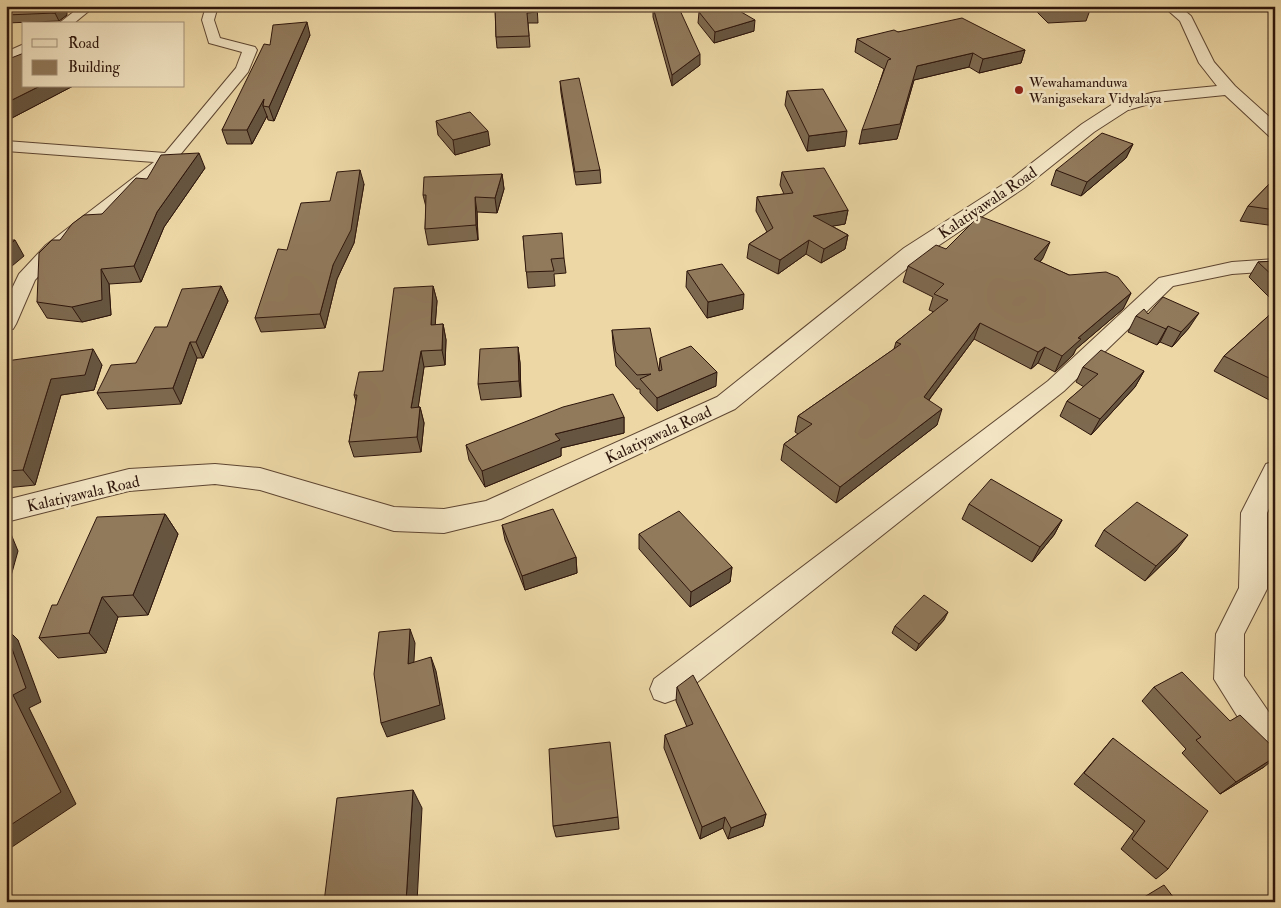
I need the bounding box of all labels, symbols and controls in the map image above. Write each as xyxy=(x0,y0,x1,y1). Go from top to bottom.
legend xyxy=(22,22,185,88)
text: Road xyxy=(68,34,100,53)
text: Building xyxy=(68,58,120,77)
place label: Wewahamanduwa Wanigasekara Vidyalaya xyxy=(1028,74,1162,108)
marker: Wewahamanduwa Wanigasekara Vidyalaya xyxy=(1013,84,1025,96)
street label: Kalatiyawala Road xyxy=(934,162,1041,243)
street label: Kalatiyawala Road xyxy=(602,401,715,468)
street label: Kalatiyawala Road xyxy=(25,471,142,517)

